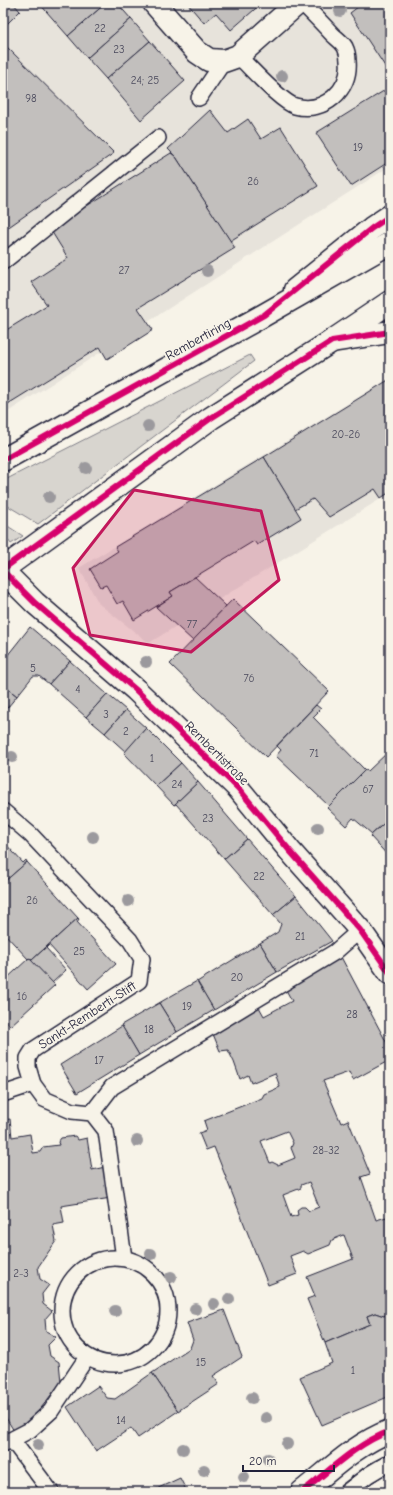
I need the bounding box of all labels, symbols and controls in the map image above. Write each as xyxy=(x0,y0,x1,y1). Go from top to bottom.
house number: 22 xyxy=(94,22,106,35)
house number: 23 xyxy=(113,43,125,56)
house number: 24; 25 xyxy=(131,74,159,87)
house number: 98 xyxy=(25,92,37,105)
house number: 19 xyxy=(353,141,363,154)
house number: 26 xyxy=(247,175,259,188)
house number: 27 xyxy=(119,264,129,277)
street label: Rembertiring xyxy=(163,315,233,363)
house number: 20-26 xyxy=(332,428,360,441)
house number: 77 xyxy=(187,618,197,631)
house number: 5 xyxy=(30,662,36,675)
house number: 76 xyxy=(243,672,255,685)
house number: 4 xyxy=(75,683,81,696)
house number: 3 xyxy=(103,708,109,721)
street label: Rembertistraße xyxy=(182,718,252,788)
house number: 2 xyxy=(123,725,129,738)
house number: 71 xyxy=(309,747,319,760)
house number: 1 xyxy=(150,752,154,765)
house number: 24 xyxy=(171,778,183,791)
house number: 67 xyxy=(362,783,374,796)
house number: 23 xyxy=(202,812,214,825)
house number: 22 xyxy=(253,870,265,883)
house number: 26 xyxy=(26,894,38,907)
house number: 21 xyxy=(295,930,305,943)
house number: 25 xyxy=(73,945,85,958)
house number: 20 xyxy=(231,971,243,984)
street label: Sankt-Remberti-Stift xyxy=(36,977,139,1052)
house number: 16 xyxy=(17,990,27,1003)
house number: 19 xyxy=(182,1000,192,1013)
house number: 28 xyxy=(346,1008,358,1021)
house number: 18 xyxy=(144,1023,154,1036)
house number: 17 xyxy=(94,1054,104,1067)
house number: 28-32 xyxy=(312,1144,340,1157)
house number: 2-3 xyxy=(13,1267,29,1280)
house number: 15 xyxy=(196,1356,206,1369)
house number: 1 xyxy=(351,1364,355,1377)
house number: 14 xyxy=(116,1414,126,1427)
scale bar xyxy=(243,1447,334,1473)
text: 20 m xyxy=(249,1454,277,1468)

